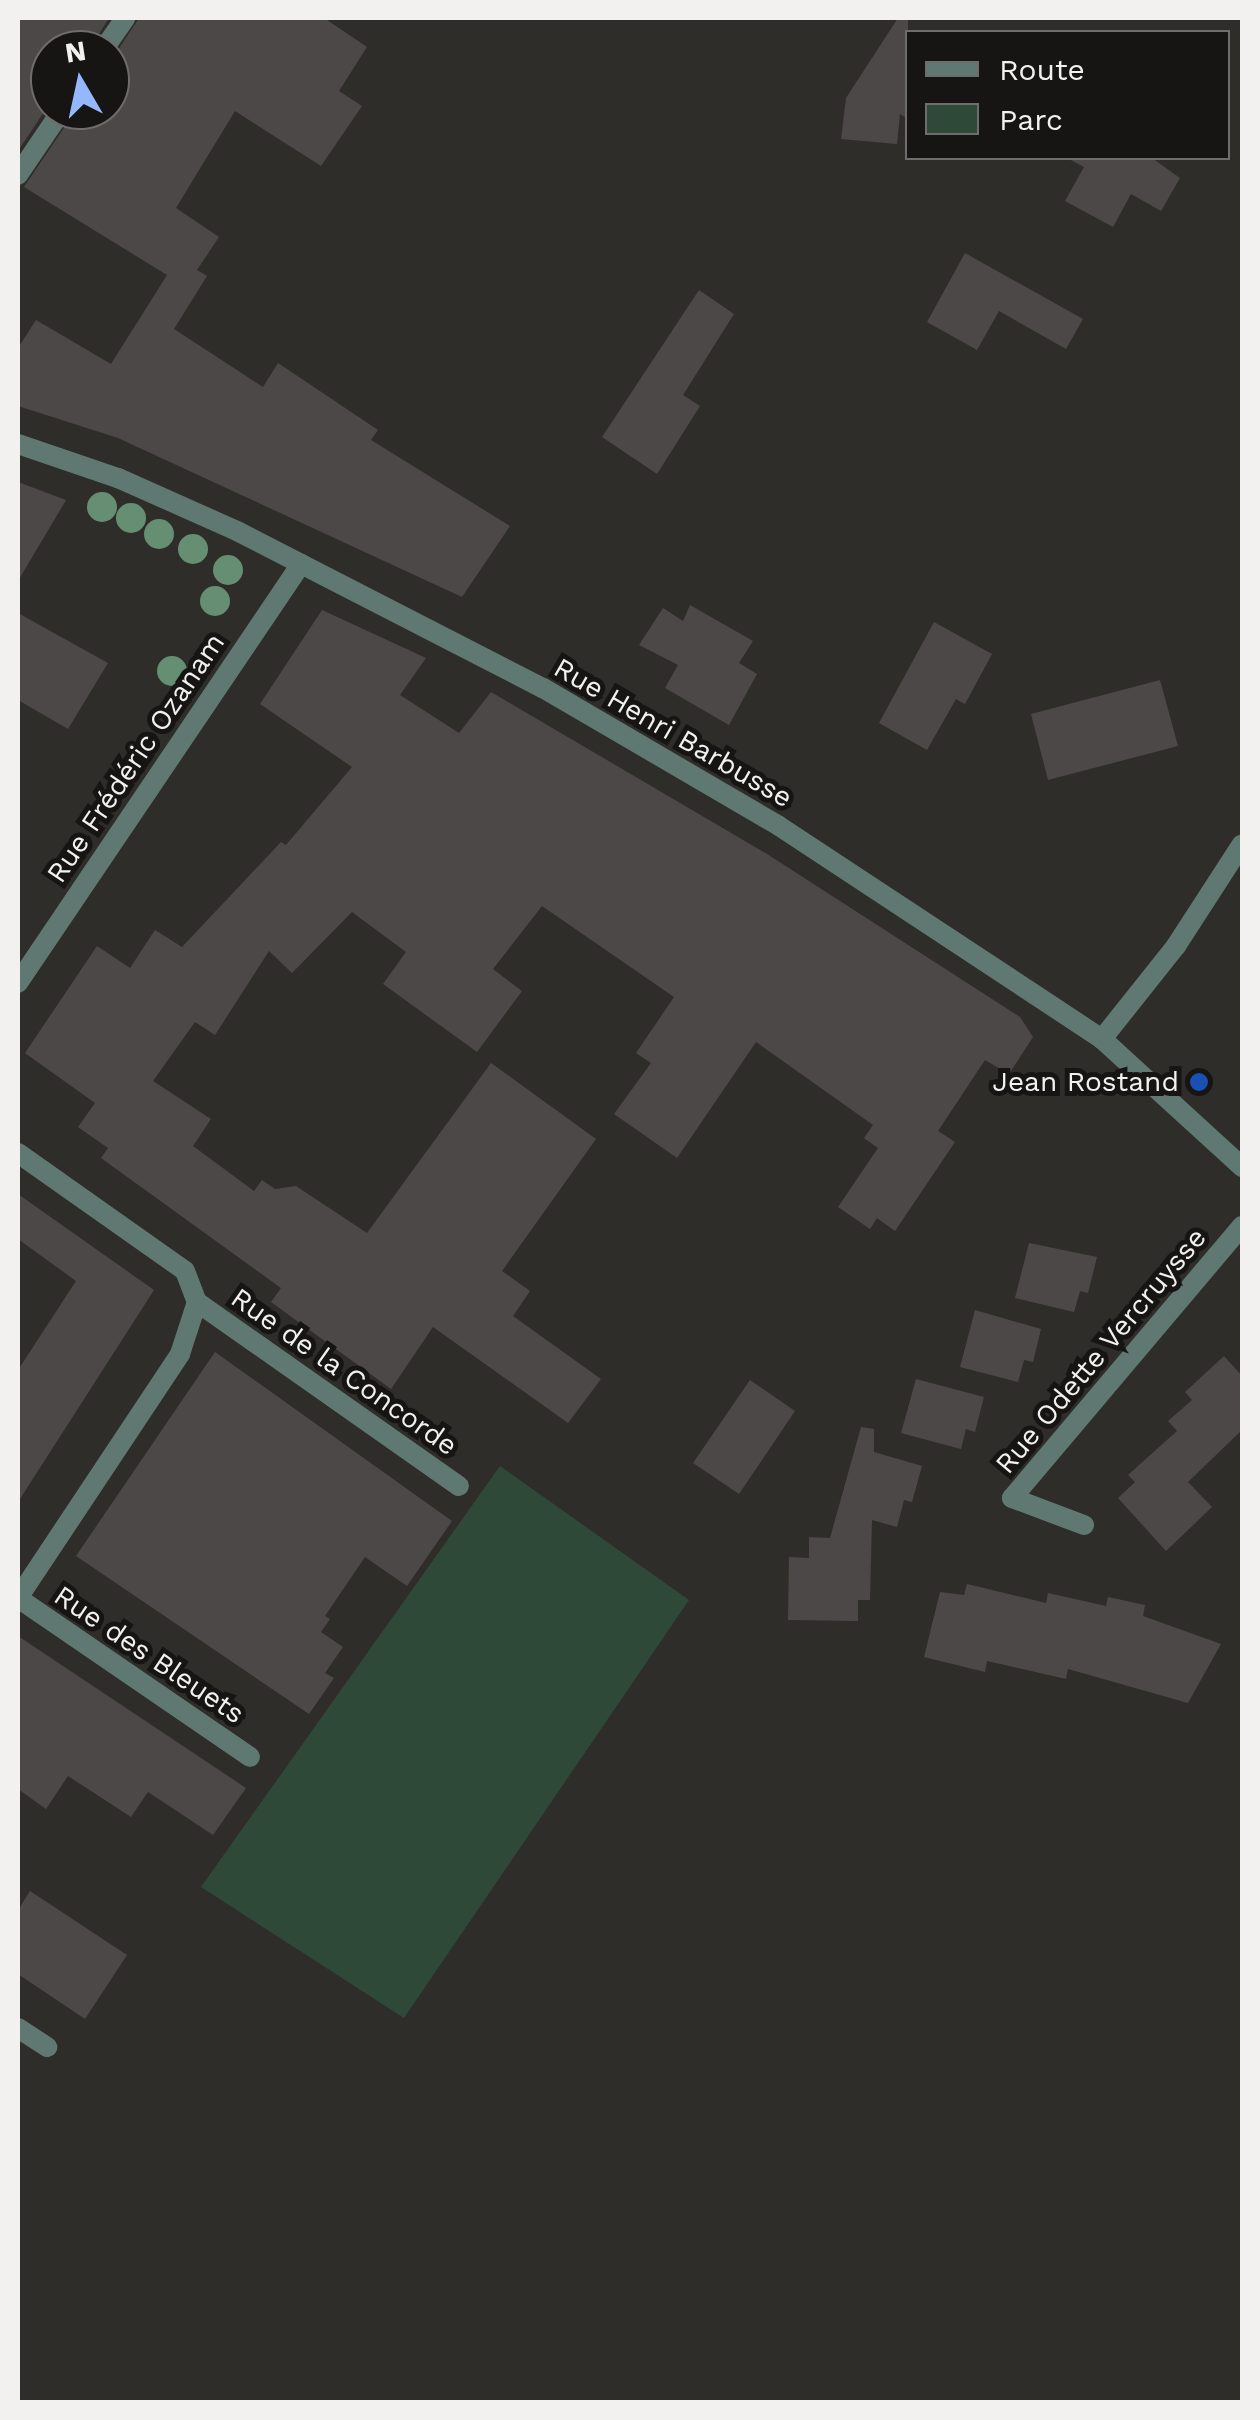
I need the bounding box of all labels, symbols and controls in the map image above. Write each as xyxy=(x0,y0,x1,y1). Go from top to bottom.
north arrow xyxy=(30,30,130,130)
legend xyxy=(905,30,1230,160)
text: N xyxy=(63,34,88,70)
text: Route xyxy=(999,52,1085,87)
text: Parc xyxy=(999,102,1063,137)
street label: Rue Frédéric Ozanam xyxy=(40,627,232,889)
street label: Rue Henri Barbusse xyxy=(548,651,798,815)
place label: Jean Rostand xyxy=(992,1065,1179,1099)
marker: Jean Rostand xyxy=(1188,1071,1210,1093)
street label: Rue Odette Vercruysse xyxy=(988,1221,1214,1481)
street label: Rue de la Concorde xyxy=(224,1281,464,1463)
street label: Rue des Bleuets xyxy=(48,1579,250,1731)

